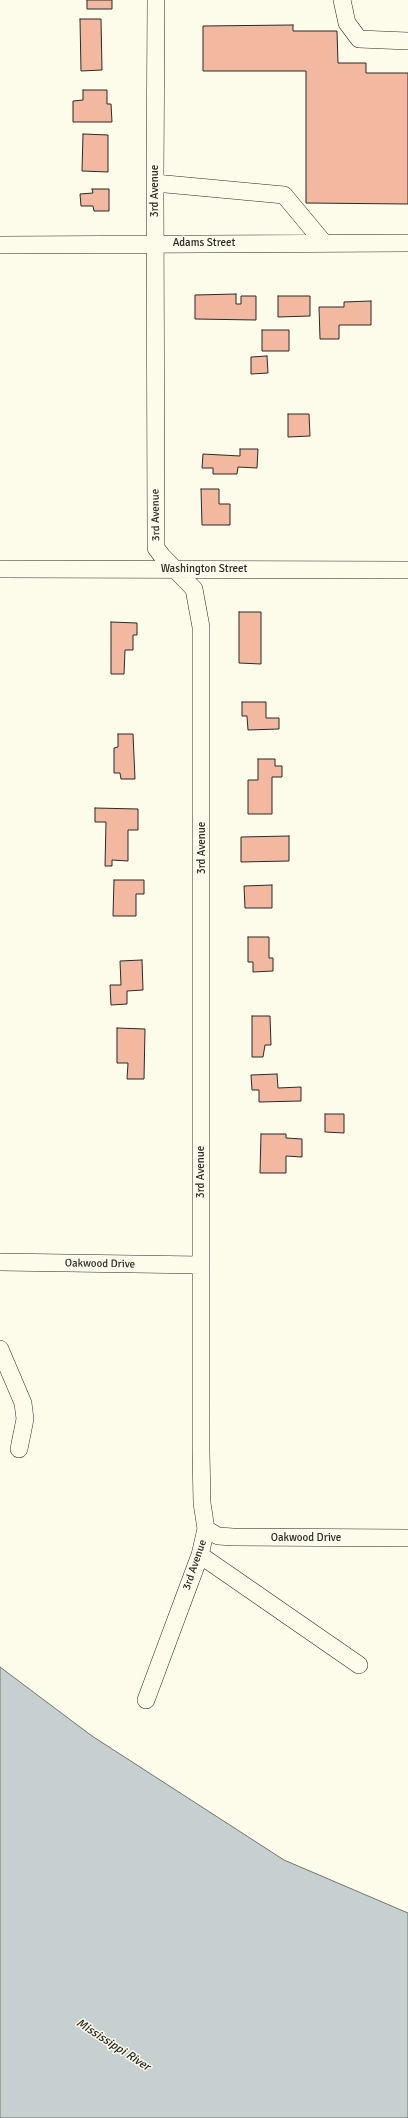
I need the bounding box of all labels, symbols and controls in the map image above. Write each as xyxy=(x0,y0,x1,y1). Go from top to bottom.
street label: 3rd Avenue xyxy=(148,165,162,217)
street label: Adams Street xyxy=(173,236,235,250)
street label: 3rd Avenue xyxy=(149,489,163,541)
street label: Washington Street xyxy=(161,562,247,576)
street label: 3rd Avenue xyxy=(195,822,209,874)
street label: 3rd Avenue xyxy=(194,1146,208,1198)
street label: Oakwood Drive xyxy=(65,1257,135,1271)
street label: Oakwood Drive xyxy=(271,1531,341,1545)
street label: 3rd Avenue xyxy=(180,1538,210,1592)
water label: Mississippi River xyxy=(73,2016,153,2074)

